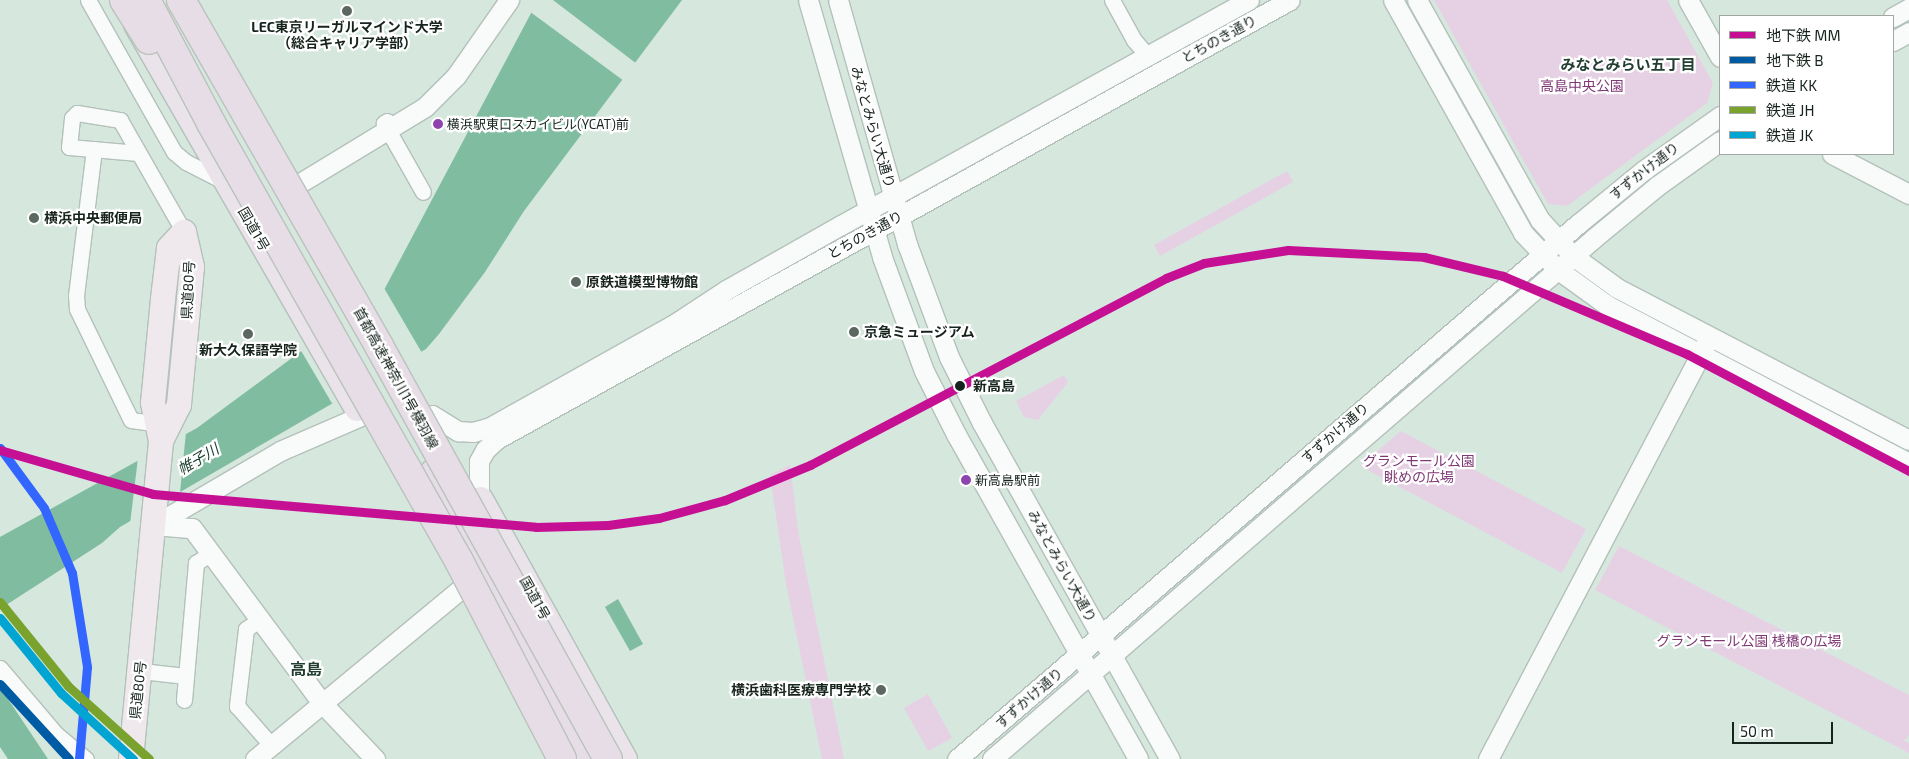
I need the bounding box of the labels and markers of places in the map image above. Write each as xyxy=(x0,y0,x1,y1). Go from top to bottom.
marker: LEC東京リーガルマインド大学 （総合キャリア学部） xyxy=(341,5,353,17)
place label: LEC東京リーガルマインド大学 （総合キャリア学部） xyxy=(251,19,443,52)
place label: 横浜駅東口スカイビル(YCAT)前 xyxy=(447,116,629,132)
marker: 横浜駅東口スカイビル(YCAT)前 xyxy=(433,119,443,129)
place label: 横浜中央郵便局 xyxy=(44,210,142,226)
marker: 横浜中央郵便局 xyxy=(28,212,40,224)
place label: 原鉄道模型博物館 xyxy=(586,274,698,290)
marker: 原鉄道模型博物館 xyxy=(570,276,582,288)
place label: 京急ミュージアム xyxy=(864,324,976,340)
marker: 京急ミュージアム xyxy=(848,326,860,338)
marker: 新大久保語学院 xyxy=(242,328,254,340)
place label: 新大久保語学院 xyxy=(199,342,297,358)
marker: 新高島 xyxy=(951,377,969,395)
place label: 新高島 xyxy=(973,378,1015,394)
place label: 新高島駅前 xyxy=(975,472,1040,488)
marker: 新高島駅前 xyxy=(961,475,971,485)
place label: 横浜歯科医療専門学校 xyxy=(731,682,871,698)
marker: 横浜歯科医療専門学校 xyxy=(875,684,887,696)

